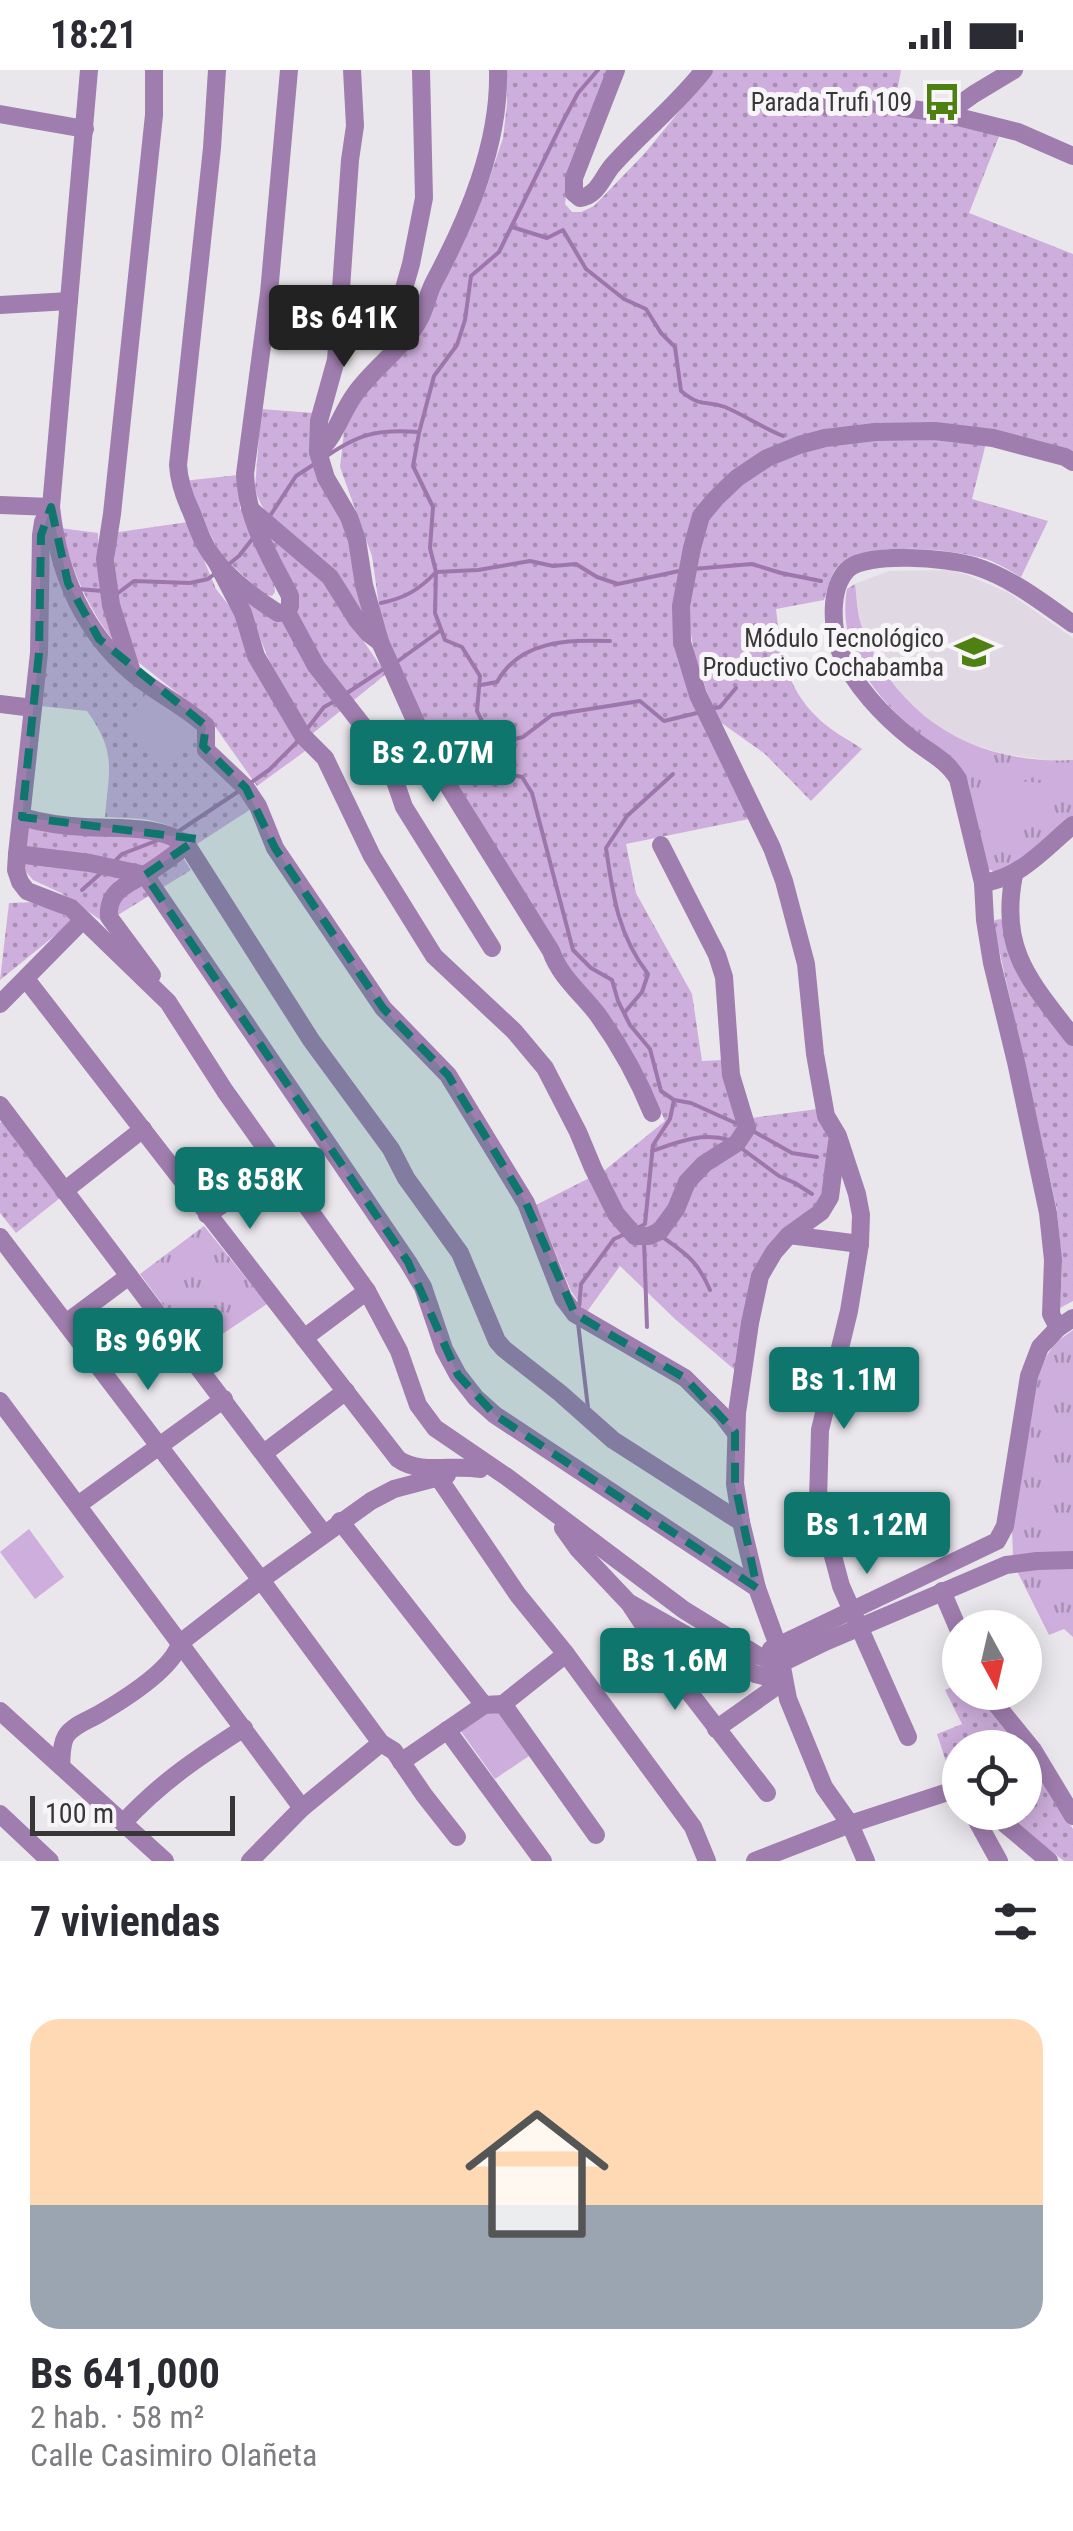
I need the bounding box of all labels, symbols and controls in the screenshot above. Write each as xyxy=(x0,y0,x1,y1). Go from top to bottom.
text: 18:21 xyxy=(50,13,137,57)
bus stop icon: Parada Trufi 109 xyxy=(921,81,963,123)
place label: Parada Trufi 109 xyxy=(751,88,912,117)
pin: Bs 641K xyxy=(252,285,436,370)
text: Bs 641K xyxy=(291,298,397,336)
place label: Módulo Tecnológico Productivo Cochabamba xyxy=(703,624,944,682)
school or university icon: Módulo Tecnológico Productivo Cochabamba xyxy=(953,631,995,673)
pin: Bs 2.07M xyxy=(330,720,536,805)
text: Bs 2.07M xyxy=(372,733,494,771)
pin: Bs 858K xyxy=(158,1147,342,1232)
text: Bs 858K xyxy=(197,1160,303,1198)
pin: Bs 969K xyxy=(56,1308,240,1393)
text: Bs 969K xyxy=(95,1321,201,1359)
pin: Bs 1.1M xyxy=(752,1347,936,1432)
text: Bs 1.1M xyxy=(791,1360,897,1398)
pin: Bs 1.12M xyxy=(764,1492,970,1577)
text: Bs 1.12M xyxy=(806,1505,928,1543)
north arrow xyxy=(942,1610,1042,1710)
map controls xyxy=(942,1610,1042,1830)
pin: Bs 1.6M xyxy=(583,1628,767,1713)
text: Bs 1.6M xyxy=(622,1641,728,1679)
button: locate xyxy=(942,1730,1042,1830)
scale bar xyxy=(30,1791,235,1836)
text: 100 m xyxy=(45,1797,114,1830)
icon: filters xyxy=(988,1894,1043,1949)
text: 7 viviendas xyxy=(30,1897,220,1946)
icon: home xyxy=(447,2084,627,2264)
text: Bs 641,000 xyxy=(30,2349,220,2398)
text: 2 hab. · 58 m² xyxy=(30,2398,204,2436)
text: Calle Casimiro Olañeta xyxy=(30,2436,317,2474)

